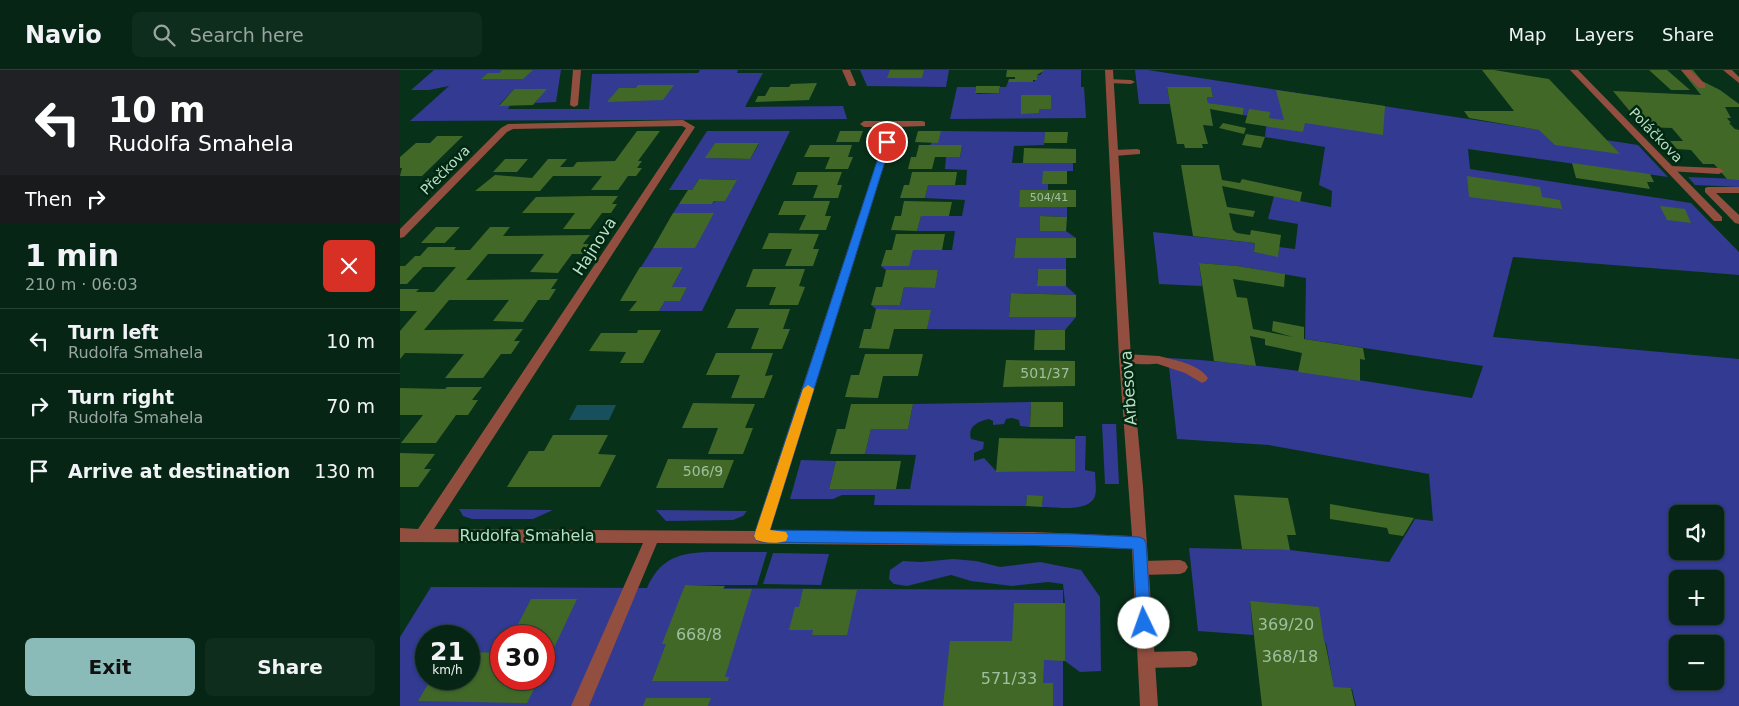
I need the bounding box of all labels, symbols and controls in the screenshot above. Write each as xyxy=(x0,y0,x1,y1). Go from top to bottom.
search box xyxy=(132,12,482,57)
text: Navio xyxy=(25,21,102,49)
icon: search xyxy=(150,21,178,49)
text: Search here xyxy=(190,24,304,46)
text: Map xyxy=(1508,24,1546,45)
text: Layers xyxy=(1574,24,1634,45)
text: Share xyxy=(1662,24,1714,45)
icon: left xyxy=(25,90,90,155)
text: 10 m xyxy=(108,90,205,130)
street label: Poláčkova xyxy=(1626,104,1686,166)
pin xyxy=(866,121,908,163)
icon: arrive xyxy=(873,128,901,156)
text: Rudolfa Smahela xyxy=(108,131,294,156)
street label: Přečkova xyxy=(417,142,473,198)
icon: right xyxy=(82,185,110,213)
text: Then xyxy=(25,188,72,210)
house number: 504/41 xyxy=(1030,191,1068,204)
street label: Hajnova xyxy=(569,214,620,279)
text: 1 min xyxy=(25,238,119,273)
button: close xyxy=(323,240,375,292)
text: 210 m · 06:03 xyxy=(25,275,138,294)
text: Turn left xyxy=(68,321,159,343)
icon: left xyxy=(25,327,53,355)
text: 10 m xyxy=(326,330,375,352)
text: Rudolfa Smahela xyxy=(68,343,203,362)
street label: Arbesova xyxy=(1116,350,1141,426)
house number: 501/37 xyxy=(1020,365,1070,381)
text: Turn right xyxy=(68,386,174,408)
icon: right xyxy=(25,392,53,420)
text: 70 m xyxy=(326,395,375,417)
text: Rudolfa Smahela xyxy=(68,408,203,427)
icon: arrive xyxy=(25,457,53,485)
text: Arrive at destination xyxy=(68,460,290,482)
text: 130 m xyxy=(314,460,375,482)
house number: 506/9 xyxy=(683,463,723,479)
map controls xyxy=(1669,505,1724,690)
button: sound xyxy=(1669,505,1724,560)
street label: Rudolfa Smahela xyxy=(459,526,595,545)
button: + xyxy=(1669,570,1724,625)
position arrow xyxy=(1117,596,1169,648)
house number: 369/20 xyxy=(1258,615,1314,634)
speed limit sign: 30 xyxy=(490,625,555,690)
house number: 668/8 xyxy=(676,625,722,644)
button: − xyxy=(1669,635,1724,690)
text: 21 xyxy=(430,637,465,666)
button: Exit xyxy=(25,638,195,696)
button: Share xyxy=(205,638,375,696)
house number: 368/18 xyxy=(1262,647,1318,666)
text: km/h xyxy=(432,663,463,677)
house number: 571/33 xyxy=(981,669,1037,688)

